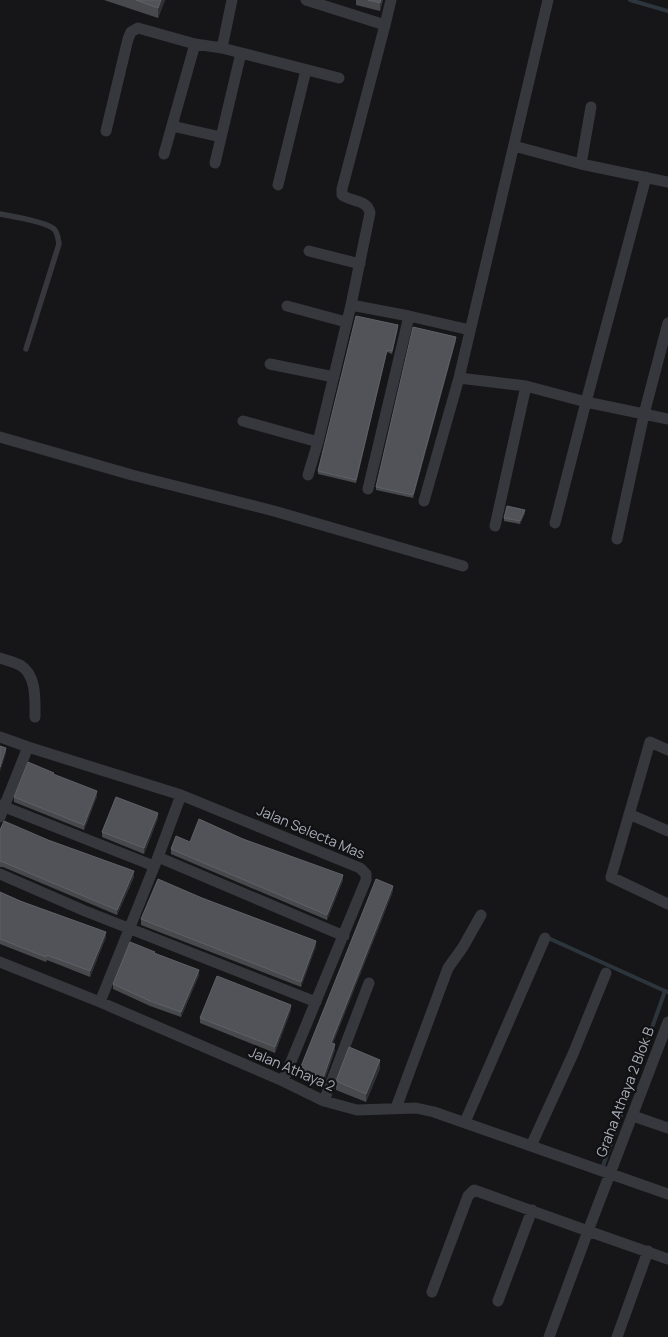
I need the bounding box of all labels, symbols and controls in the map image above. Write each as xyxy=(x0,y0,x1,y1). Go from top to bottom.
street label: Jalan Selecta Mas xyxy=(254,800,368,863)
street label: Graha Athaya 2 Blok B xyxy=(591,1024,658,1160)
street label: Jalan Athaya 2 xyxy=(246,1042,338,1095)

